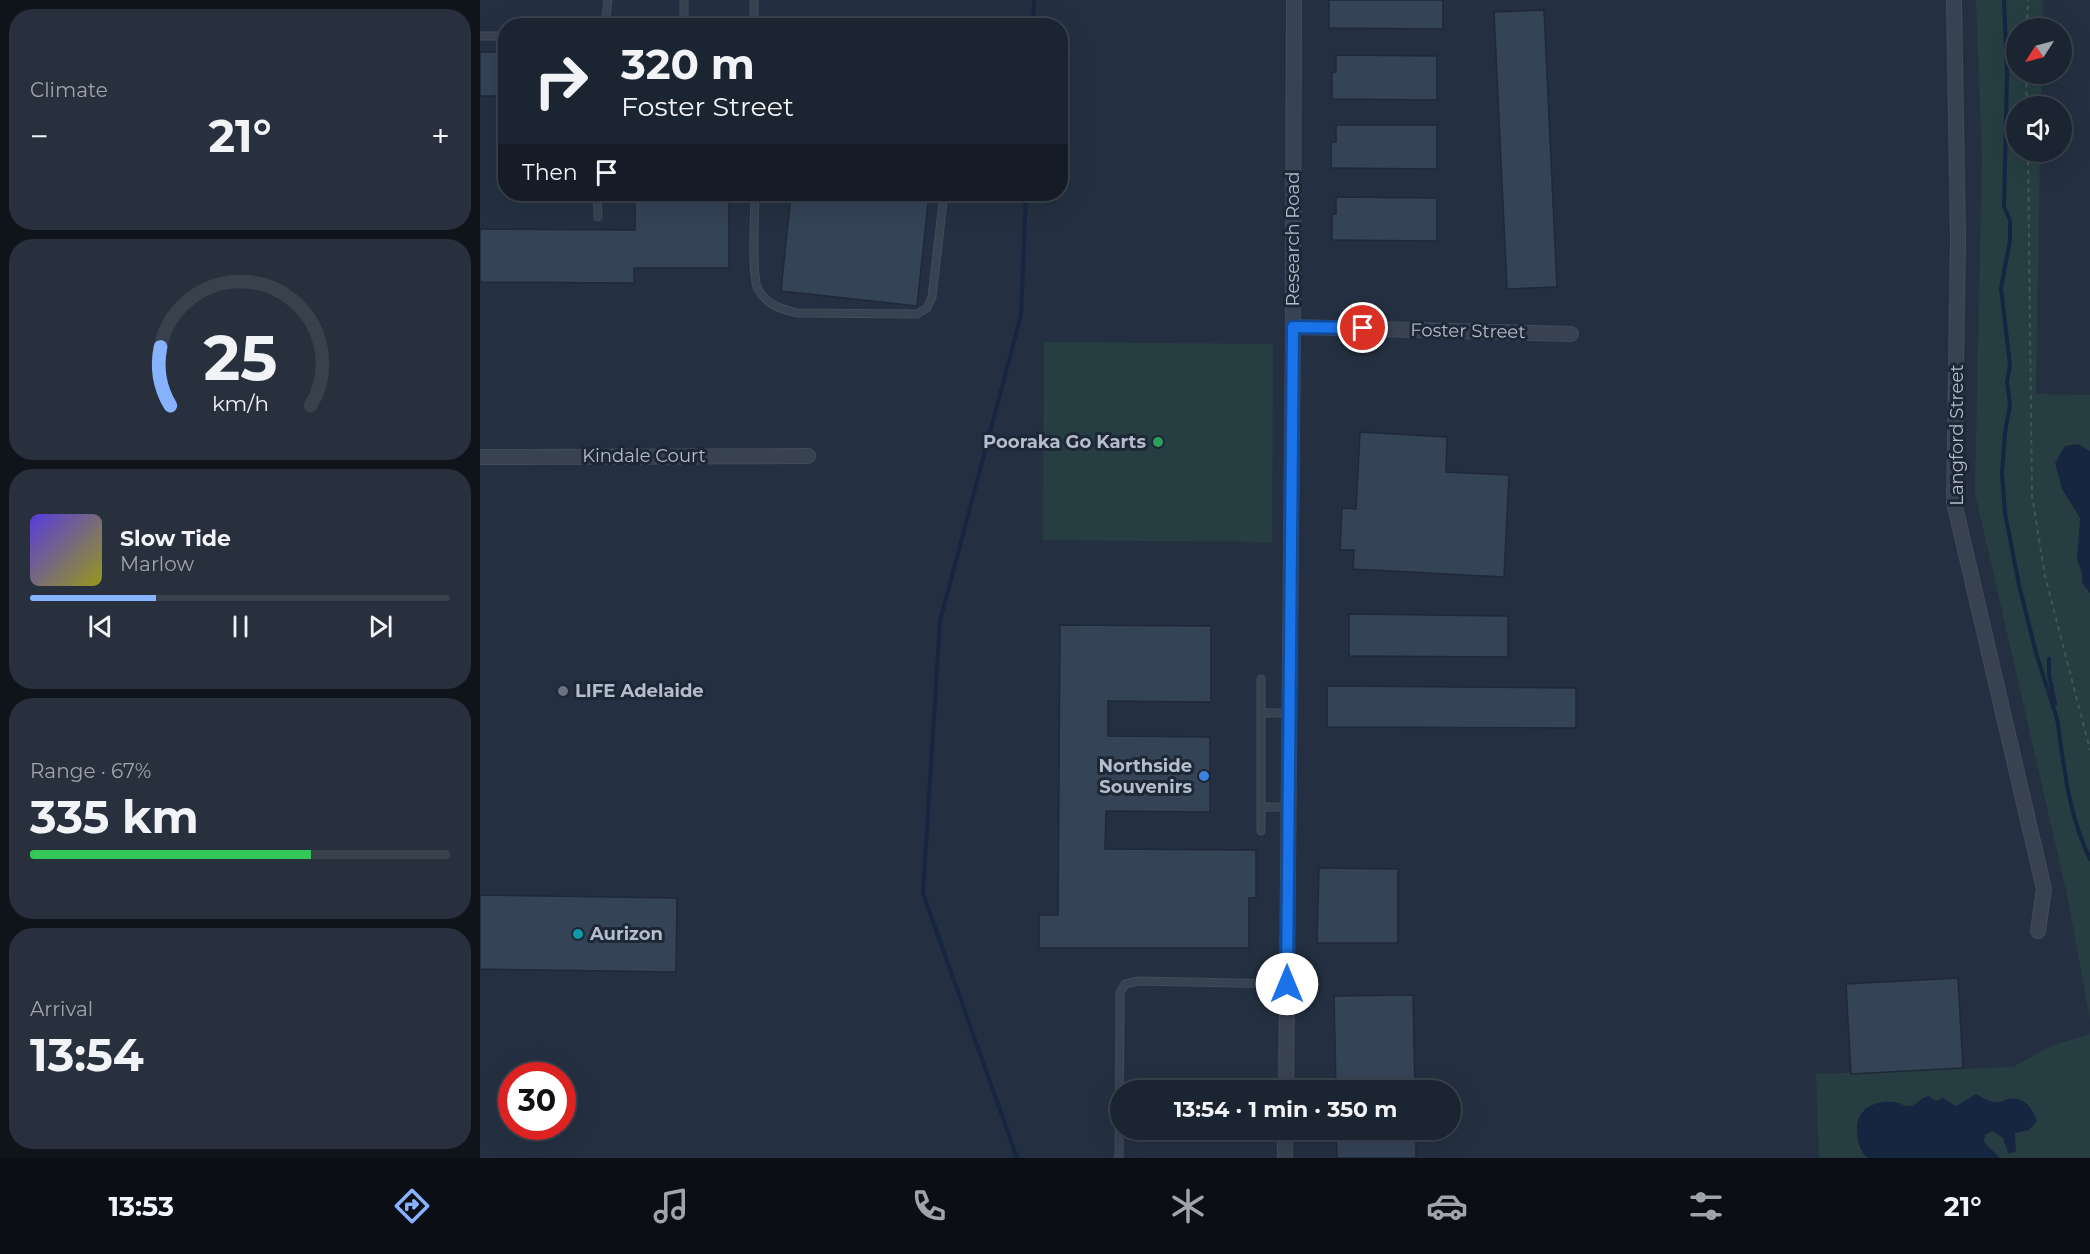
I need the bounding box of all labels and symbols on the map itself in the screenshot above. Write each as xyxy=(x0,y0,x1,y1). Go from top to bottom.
north arrow xyxy=(2006,18,2072,84)
street label: Research Road xyxy=(1282,172,1304,306)
pin xyxy=(1337,302,1388,353)
street label: Foster Street xyxy=(1410,319,1526,343)
street label: Langford Street xyxy=(1946,364,1968,506)
place label: Pooraka Go Karts xyxy=(983,431,1146,453)
marker: Pooraka Go Karts xyxy=(1151,435,1165,449)
street label: Kindale Court xyxy=(582,445,706,467)
place label: LIFE Adelaide xyxy=(575,680,704,702)
marker: LIFE Adelaide xyxy=(556,684,570,698)
place label: Northside Souvenirs xyxy=(1099,755,1192,798)
marker: Northside Souvenirs xyxy=(1197,769,1211,783)
place label: Aurizon xyxy=(589,923,663,945)
marker: Aurizon xyxy=(571,927,585,941)
position arrow xyxy=(1255,952,1319,1016)
speed limit sign: 30 xyxy=(498,1062,576,1140)

